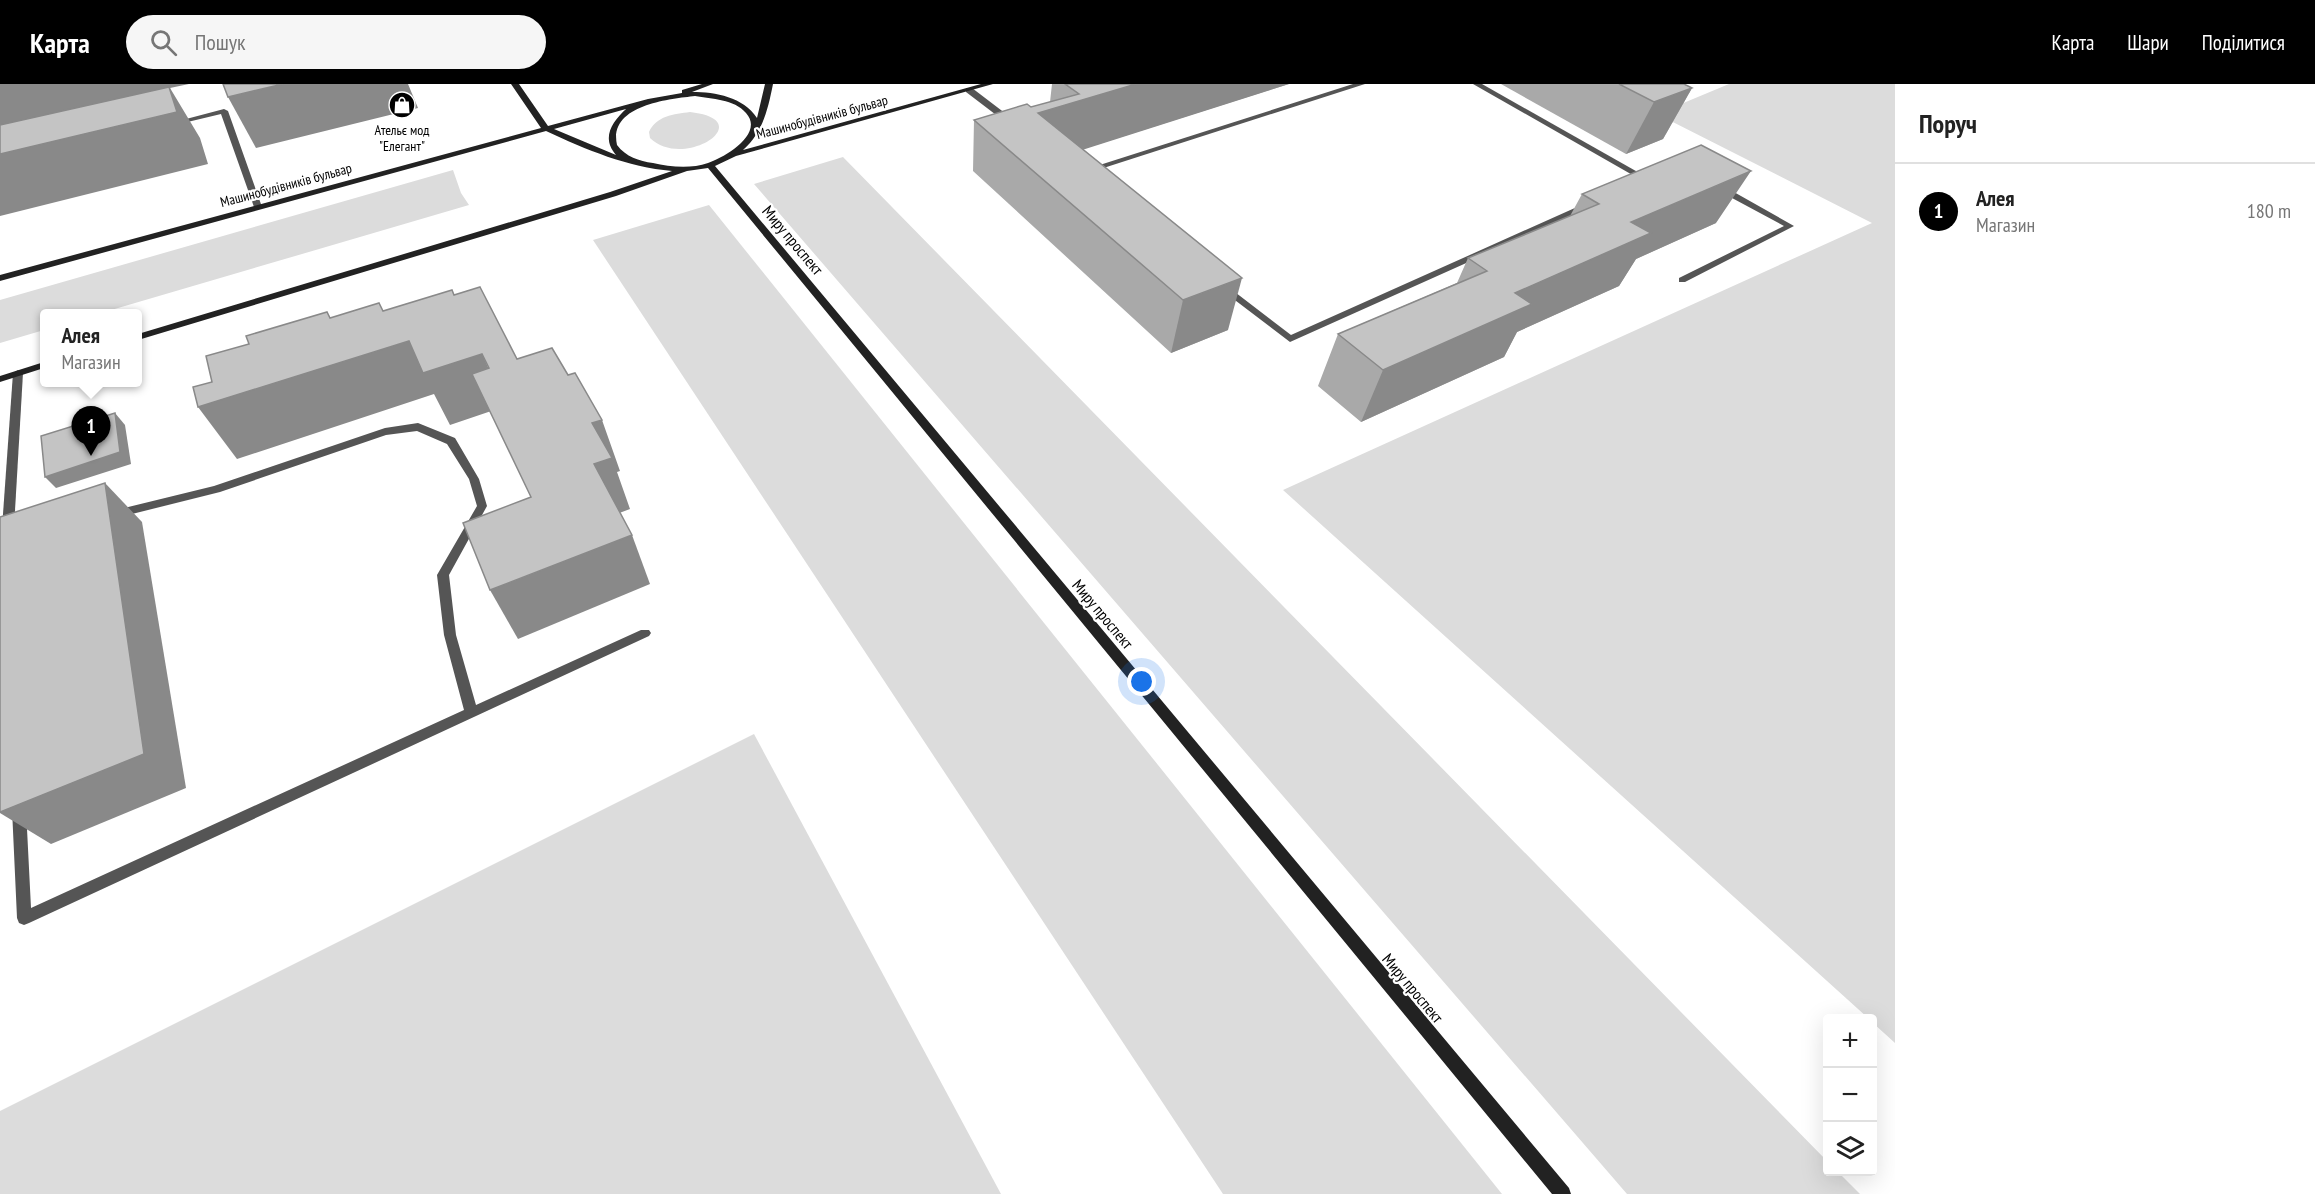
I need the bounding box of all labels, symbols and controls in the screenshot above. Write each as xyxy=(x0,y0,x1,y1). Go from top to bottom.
search box xyxy=(126,15,546,69)
text: Карта xyxy=(30,24,90,61)
icon: search xyxy=(147,26,180,59)
text: Пошук xyxy=(195,28,246,56)
text: Карта xyxy=(2052,29,2094,56)
text: Шари xyxy=(2127,29,2169,56)
text: Поділитися xyxy=(2202,29,2285,56)
shop icon: Ательє мод "Елегант" xyxy=(387,90,417,120)
street label: Машинобудівників бульвар xyxy=(754,91,890,143)
text: Поруч xyxy=(1919,107,1977,140)
place label: Ательє мод "Елегант" xyxy=(375,121,429,155)
street label: Машинобудівників бульвар xyxy=(218,159,354,211)
text: Алея xyxy=(1976,184,2015,212)
text: 1 xyxy=(1934,198,1943,224)
text: 180 m xyxy=(2247,198,2291,224)
street label: Миру проспект xyxy=(758,201,828,279)
text: Магазин xyxy=(1976,212,2035,238)
popup xyxy=(40,309,142,387)
text: Алея xyxy=(61,321,100,349)
text: Магазин xyxy=(61,349,121,375)
pin: 1 xyxy=(72,406,110,456)
street label: Миру проспект xyxy=(1068,575,1138,653)
your location xyxy=(1127,667,1156,696)
street label: Миру проспект xyxy=(1378,949,1448,1027)
map controls xyxy=(1823,1014,1877,1176)
button: + xyxy=(1823,1014,1877,1068)
button: − xyxy=(1823,1068,1877,1122)
button: layers xyxy=(1823,1122,1877,1176)

